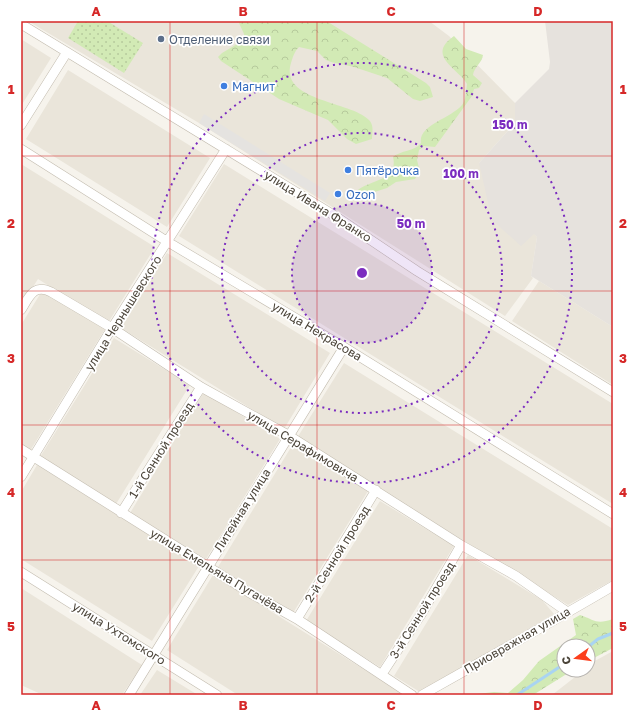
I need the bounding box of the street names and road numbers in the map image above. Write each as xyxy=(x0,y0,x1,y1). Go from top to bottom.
street label: улица Ивана Франко xyxy=(262,167,374,245)
street label: улица Чернышевского xyxy=(81,253,165,373)
street label: улица Некрасова xyxy=(269,298,365,364)
street label: 1-й Сенной проезд xyxy=(125,399,197,501)
street label: улица Серафимовича xyxy=(245,407,361,485)
street label: Литейная улица xyxy=(210,466,274,554)
street label: 2-й Сенной проезд xyxy=(301,503,373,605)
street label: улица Емельяна Пугачёва xyxy=(147,525,287,617)
street label: 3-й Сенной проезд xyxy=(386,559,458,661)
street label: улица Ухтомского xyxy=(70,598,168,668)
street label: Приовражная улица xyxy=(461,603,573,677)

